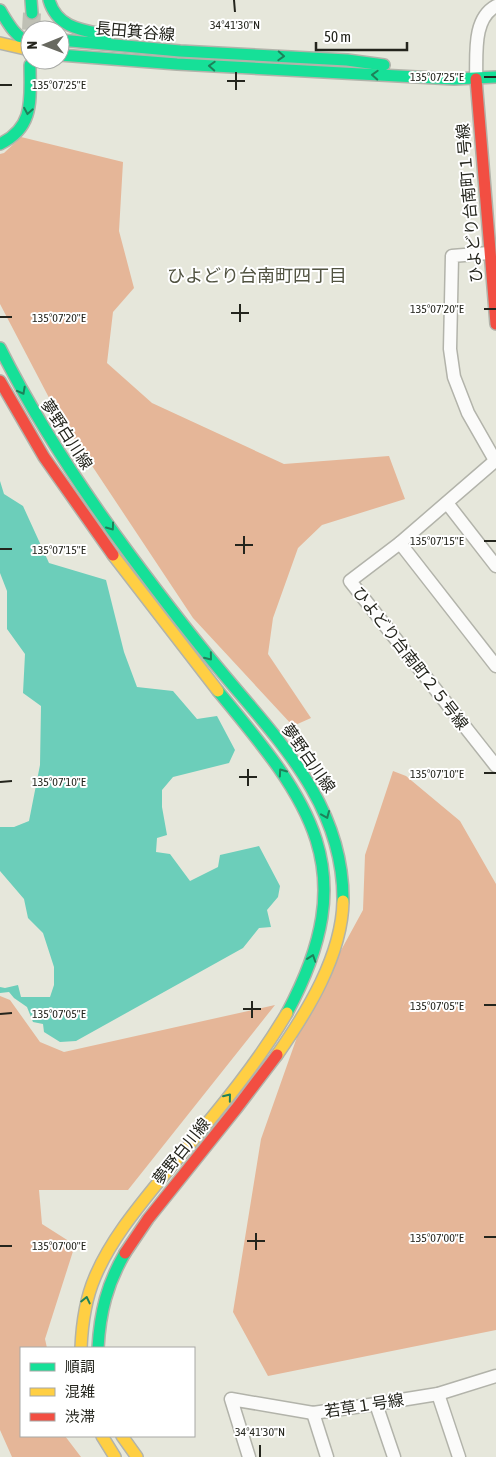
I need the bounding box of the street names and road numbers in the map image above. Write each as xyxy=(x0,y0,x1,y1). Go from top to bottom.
street label: 長田箕谷線 xyxy=(94,19,176,43)
street label: ひよどり台南町１号線 xyxy=(453,123,485,283)
street label: 夢野白川線 xyxy=(38,396,96,472)
street label: ひよどり台南町２５号線 xyxy=(350,583,472,733)
street label: 夢野白川線 xyxy=(279,720,339,796)
street label: 夢野白川線 xyxy=(149,1114,213,1188)
street label: 若草１号線 xyxy=(323,1390,405,1420)

